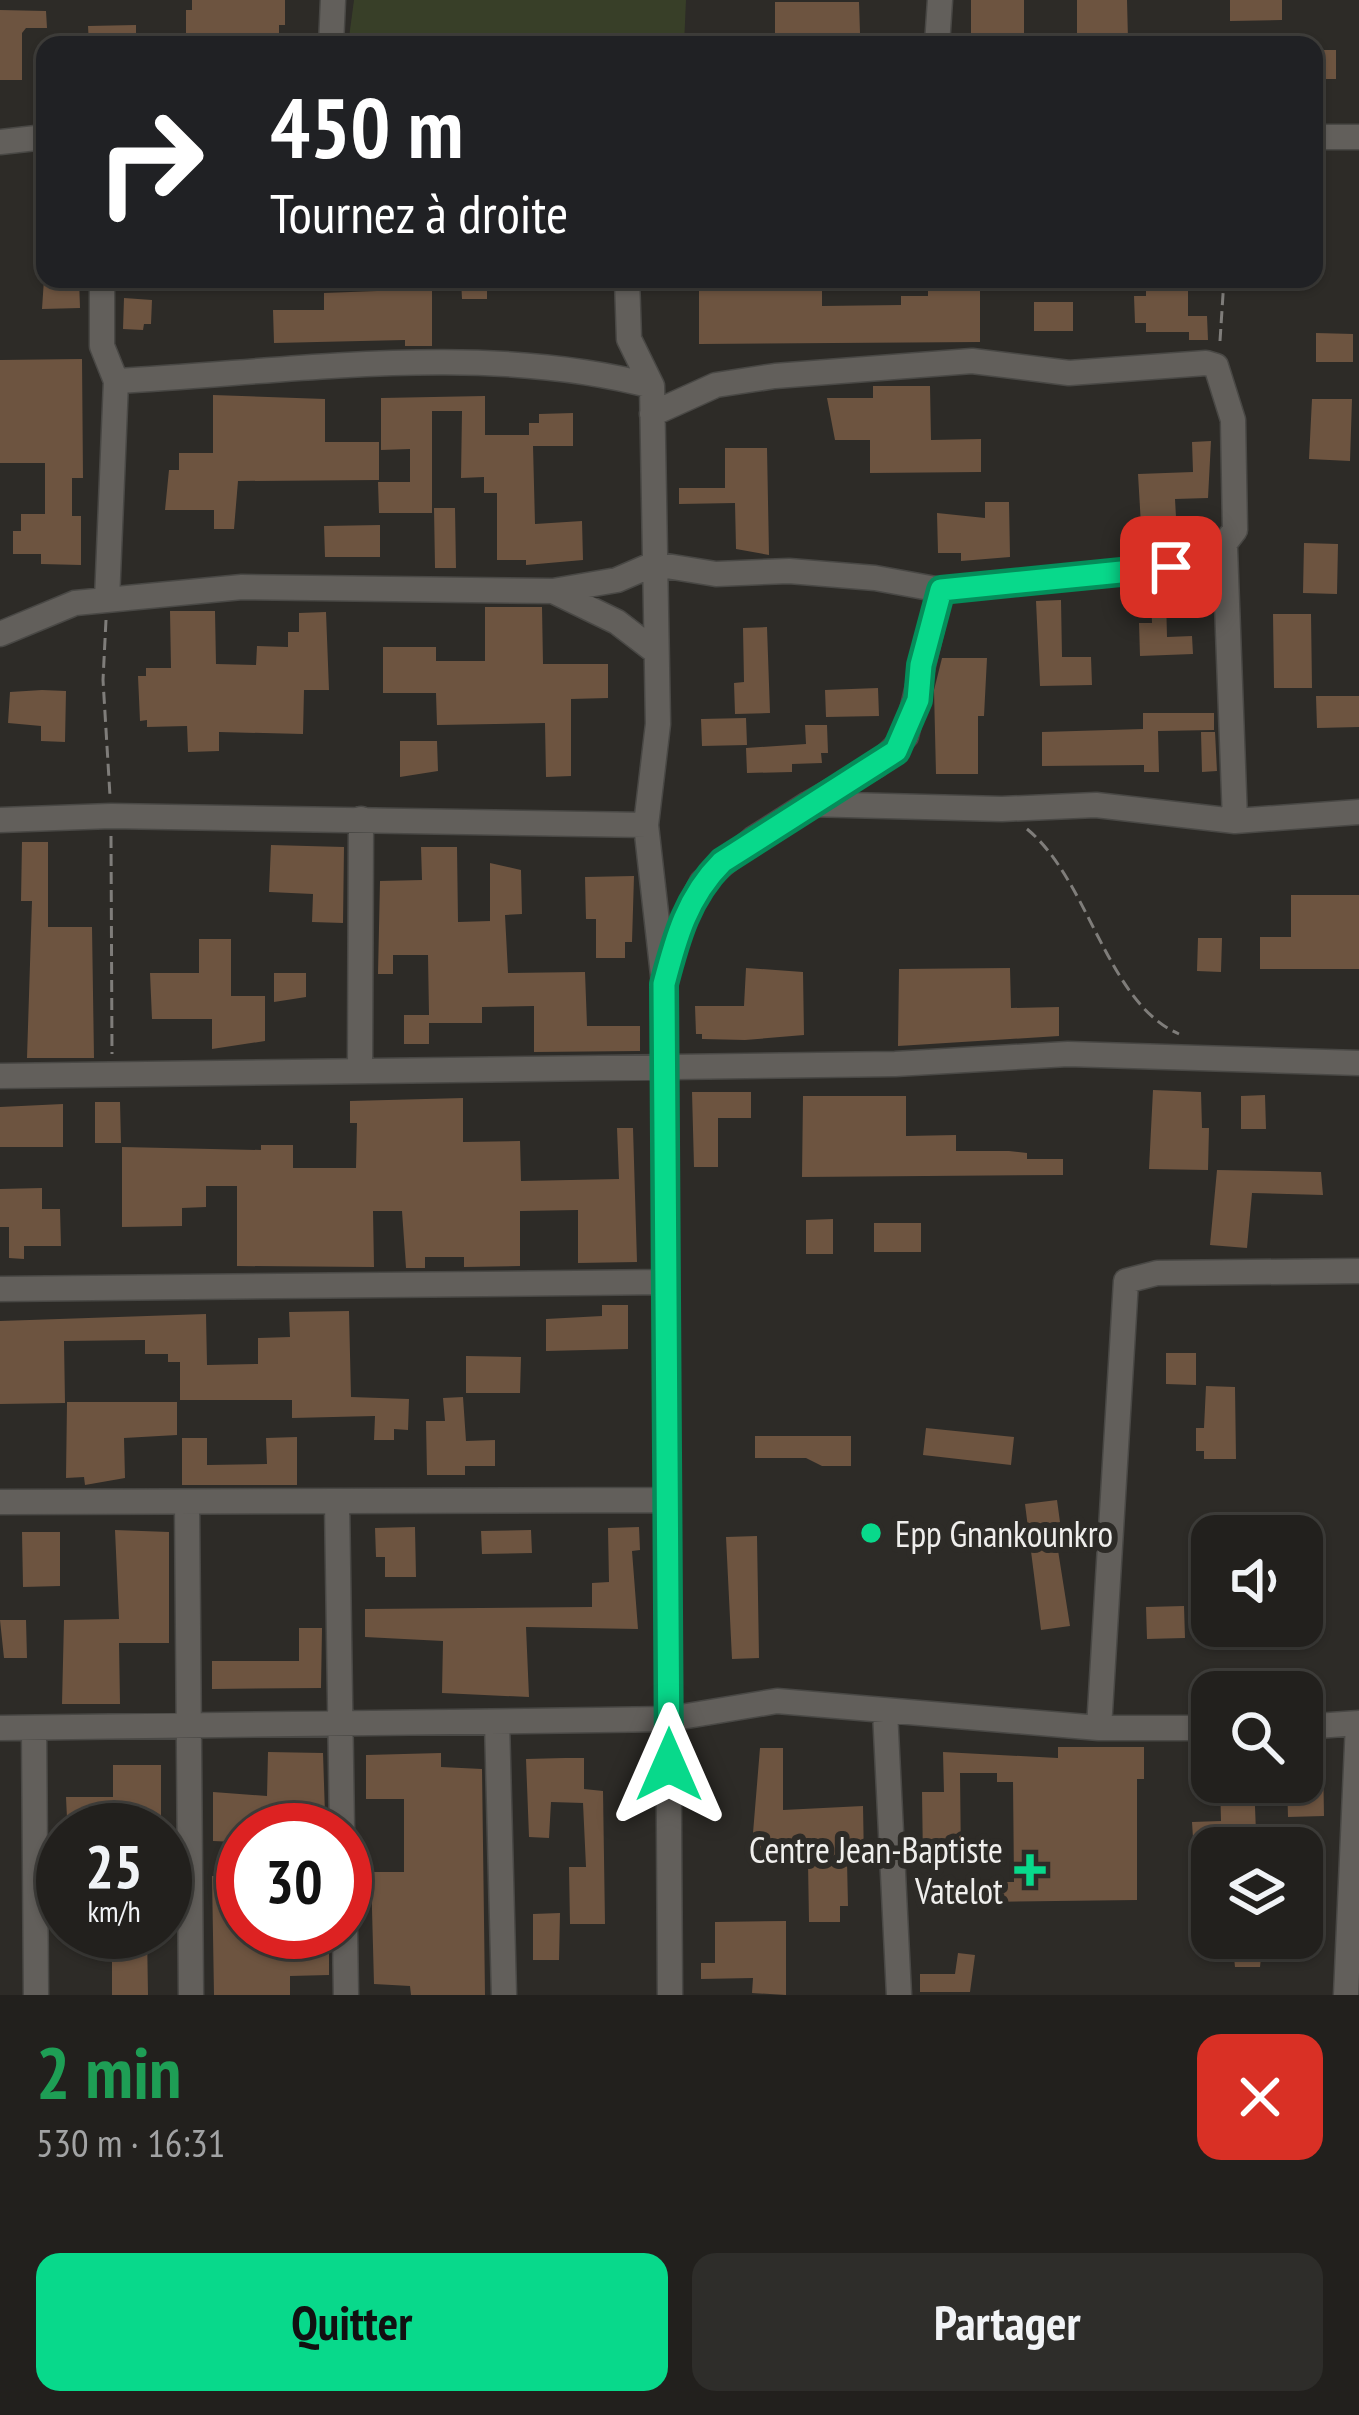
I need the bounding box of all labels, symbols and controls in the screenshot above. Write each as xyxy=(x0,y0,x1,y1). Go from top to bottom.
text: 450 m xyxy=(270,72,463,181)
icon: right xyxy=(72,84,228,240)
text: Tournez à droite xyxy=(270,178,568,248)
pin xyxy=(1120,516,1222,618)
icon: arrive xyxy=(1138,534,1204,600)
place label: Epp Gnankounkro xyxy=(895,1510,1113,1557)
map controls xyxy=(1191,1515,1323,1959)
button: sound xyxy=(1191,1515,1323,1647)
marker: Epp Gnankounkro xyxy=(858,1520,884,1546)
button: search xyxy=(1191,1671,1323,1803)
position arrow xyxy=(606,1702,732,1828)
speed limit sign: 30 xyxy=(216,1803,372,1959)
place label: Centre Jean-Baptiste Vatelot xyxy=(749,1826,1003,1914)
text: 25 xyxy=(85,1827,143,1905)
button: layers xyxy=(1191,1827,1323,1959)
marker: Centre Jean-Baptiste Vatelot xyxy=(1014,1854,1046,1886)
text: km/h xyxy=(87,1891,141,1930)
text: 2 min xyxy=(36,2025,181,2118)
button: close xyxy=(1197,2034,1323,2160)
text: 530 m · 16:31 xyxy=(36,2117,225,2168)
button: Quitter xyxy=(36,2253,668,2391)
button: Partager xyxy=(692,2253,1323,2391)

